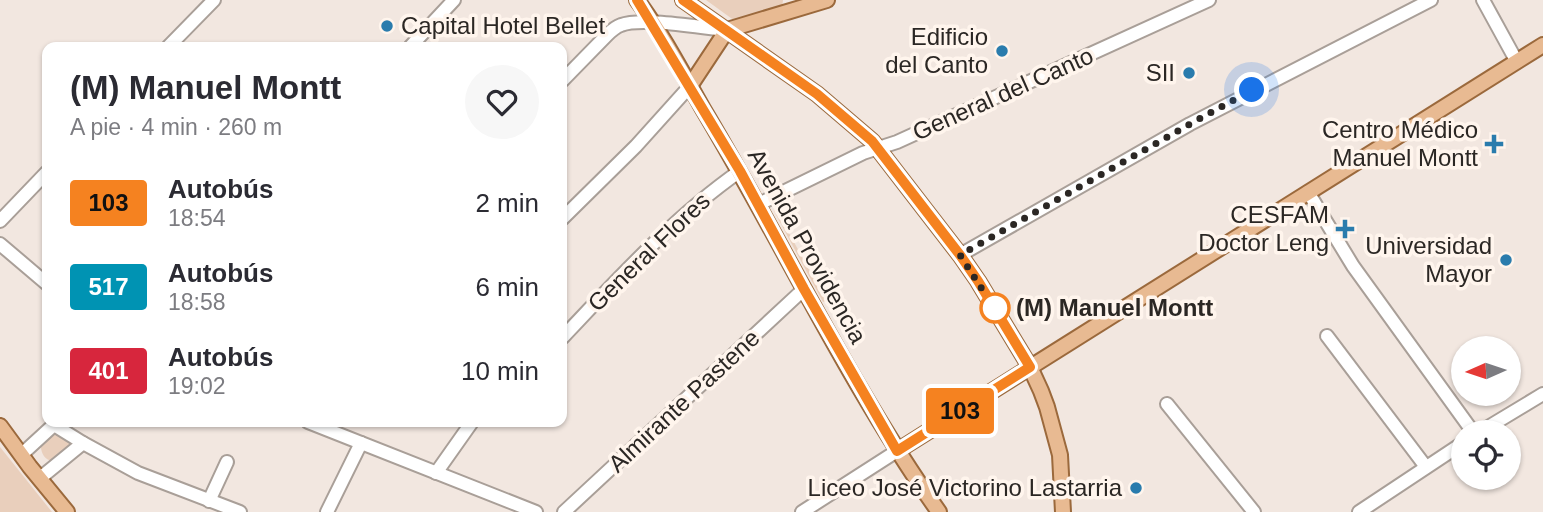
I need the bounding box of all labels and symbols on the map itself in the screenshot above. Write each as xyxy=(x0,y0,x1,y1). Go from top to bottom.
place label: Capital Hotel Bellet xyxy=(401,12,605,39)
marker: Capital Hotel Bellet xyxy=(379,18,395,34)
place label: Edificio del Canto xyxy=(885,23,988,78)
street label: General del Canto xyxy=(908,42,1097,145)
marker: Edificio del Canto xyxy=(994,43,1010,59)
place label: SII xyxy=(1146,59,1175,86)
marker: SII xyxy=(1181,65,1197,81)
your location xyxy=(1234,72,1269,107)
place label: Centro Médico Manuel Montt xyxy=(1322,116,1478,171)
marker: Centro Médico Manuel Montt xyxy=(1484,134,1504,154)
street label: Avenida Providencia xyxy=(743,144,872,348)
street label: General Flores xyxy=(582,187,715,316)
place label: CESFAM Doctor Leng xyxy=(1198,201,1329,256)
marker: CESFAM Doctor Leng xyxy=(1335,219,1355,239)
place label: Universidad Mayor xyxy=(1365,232,1492,287)
marker: Universidad Mayor xyxy=(1498,252,1514,268)
marker: (M) Manuel Montt xyxy=(980,293,1010,323)
place label: (M) Manuel Montt xyxy=(1016,294,1213,321)
street label: Almirante Pastene xyxy=(603,324,765,477)
north arrow xyxy=(1451,336,1521,406)
line badge: 103 xyxy=(920,388,1000,434)
place label: Liceo José Victorino Lastarria xyxy=(808,474,1123,501)
marker: Liceo José Victorino Lastarria xyxy=(1128,480,1144,496)

